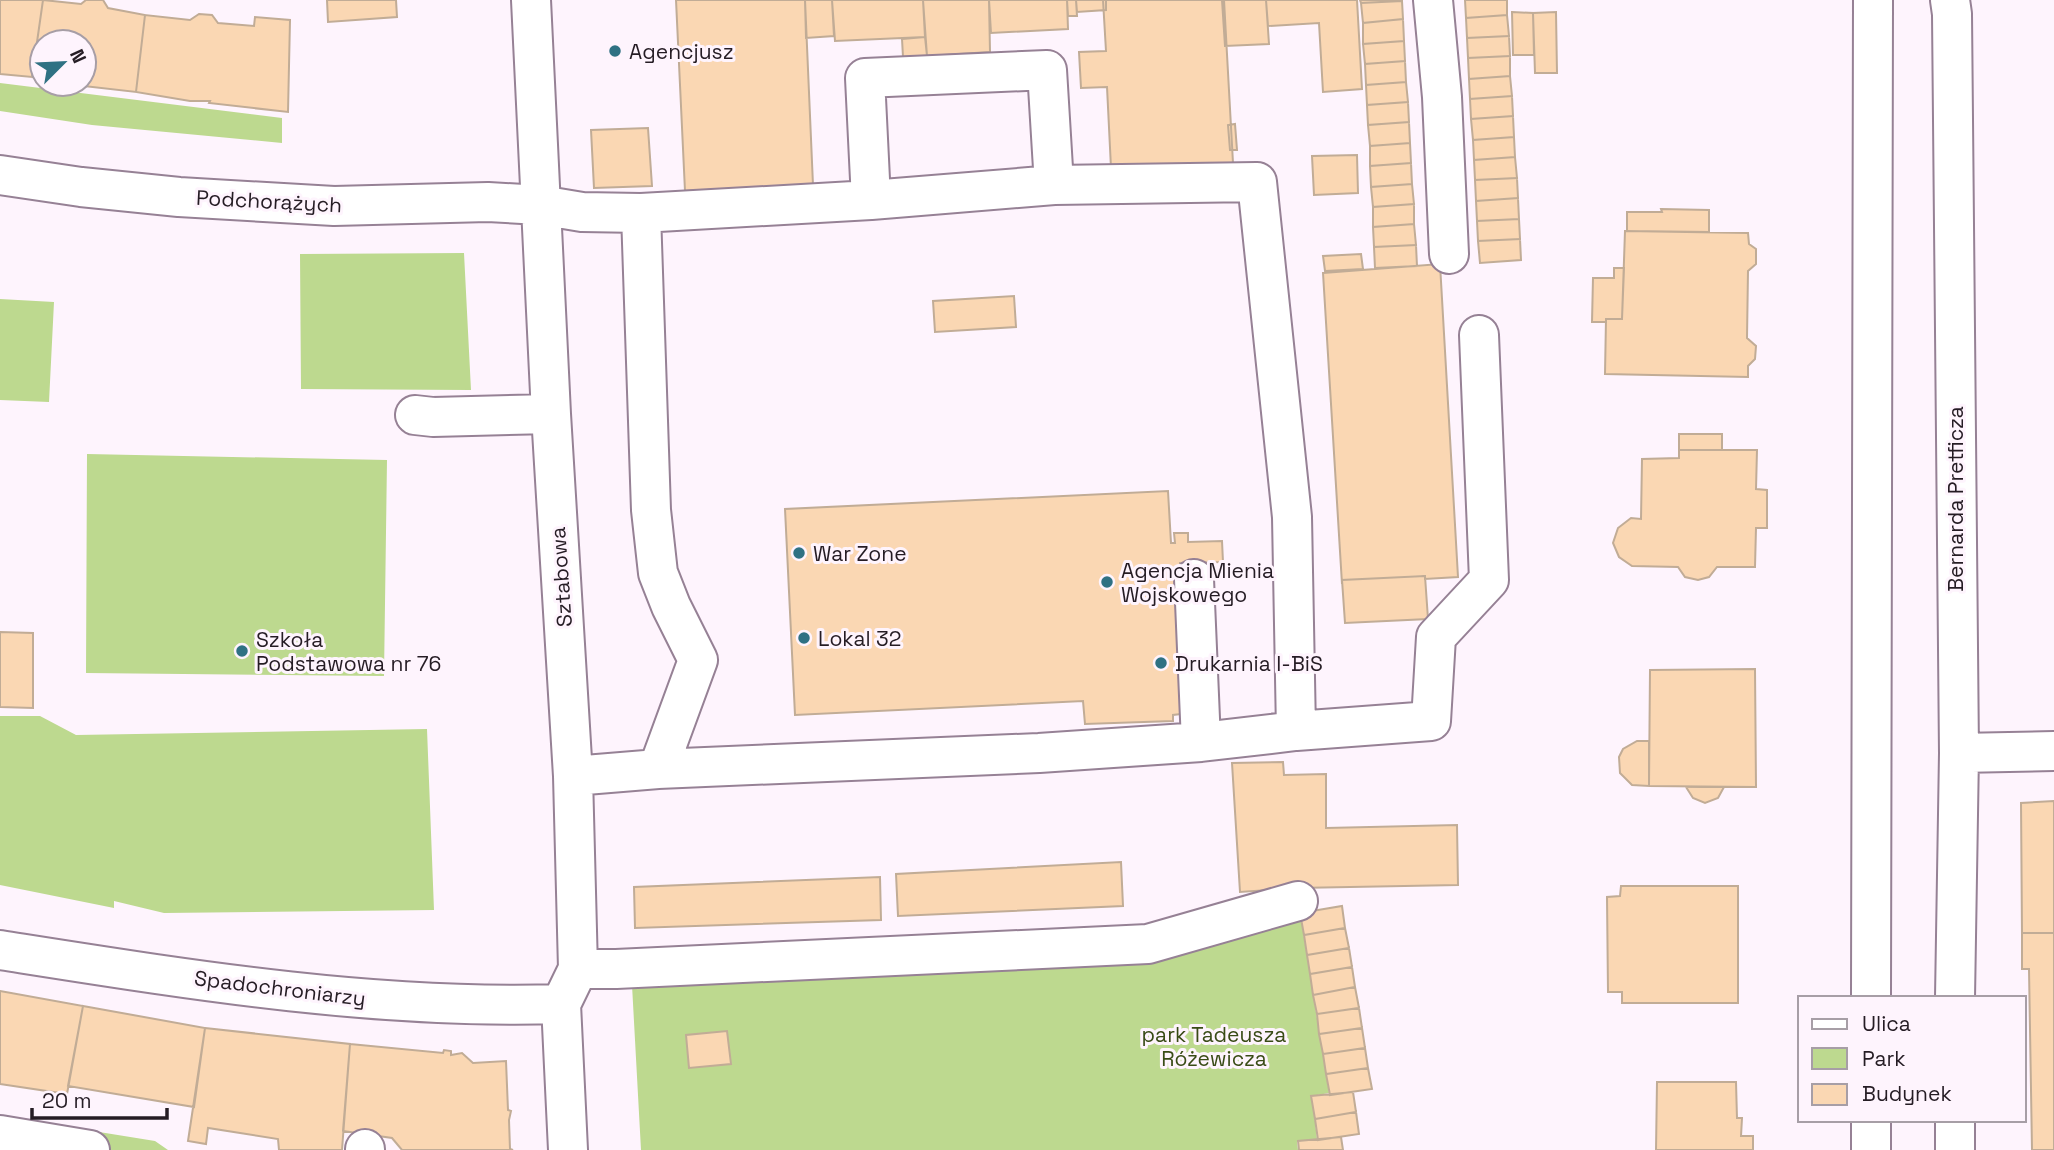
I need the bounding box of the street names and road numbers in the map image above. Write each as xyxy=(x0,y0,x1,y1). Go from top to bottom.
street label: Podchorążych xyxy=(195,184,343,218)
street label: Bernarda Pretficza xyxy=(1942,406,1969,592)
street label: Sztabowa xyxy=(544,526,578,628)
street label: Spadochroniarzy xyxy=(193,964,367,1012)

